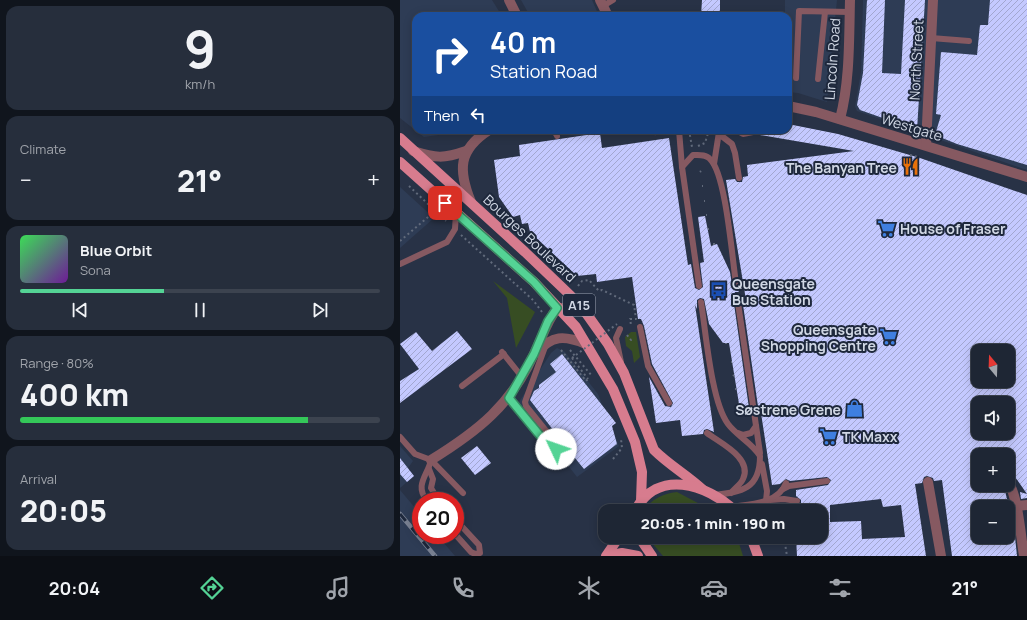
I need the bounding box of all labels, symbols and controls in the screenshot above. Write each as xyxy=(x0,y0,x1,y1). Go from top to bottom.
text: 9 xyxy=(184,13,216,84)
street label: Lincoln Road xyxy=(820,17,844,101)
street label: North Street xyxy=(904,19,928,101)
text: 40 m xyxy=(490,23,556,61)
icon: right xyxy=(424,28,476,80)
text: Station Road xyxy=(490,59,597,83)
text: km/h xyxy=(185,75,215,93)
icon: left xyxy=(467,104,489,126)
text: Then xyxy=(424,105,459,126)
street label: Westgate xyxy=(879,109,945,145)
text: Climate xyxy=(20,140,66,158)
restaurant icon: The Banyan Tree xyxy=(900,157,920,177)
place label: The Banyan Tree xyxy=(786,158,897,177)
text: 21° xyxy=(177,160,222,201)
text: − xyxy=(20,165,32,195)
text: + xyxy=(367,165,380,195)
pin xyxy=(428,186,462,220)
street label: Bourges Boulevard xyxy=(479,190,581,286)
icon: arrive xyxy=(434,192,456,214)
supermarket icon: House of Fraser xyxy=(877,218,897,238)
place label: House of Fraser xyxy=(900,219,1006,238)
text: Blue Orbit xyxy=(80,240,152,261)
text: Sona xyxy=(80,261,111,279)
place label: Queensgate Bus Station xyxy=(732,274,815,309)
bus stop icon: Queensgate Bus Station xyxy=(709,281,729,301)
road number: A15 xyxy=(563,294,595,316)
icon: previous xyxy=(69,299,91,321)
icon: pause xyxy=(189,299,211,321)
icon: next xyxy=(309,299,331,321)
place label: Queensgate Shopping Centre xyxy=(761,320,876,355)
supermarket icon: Queensgate Shopping Centre xyxy=(879,327,899,347)
north arrow xyxy=(971,344,1015,388)
map controls xyxy=(971,344,1015,544)
text: Range · 80% xyxy=(20,354,94,372)
text: 400 km xyxy=(20,374,129,415)
button: sound xyxy=(971,396,1015,440)
shop icon: Søstrene Grene xyxy=(844,399,864,419)
place label: Søstrene Grene xyxy=(735,400,841,419)
supermarket icon: TK Maxx xyxy=(819,426,839,446)
place label: TK Maxx xyxy=(842,427,898,446)
position arrow xyxy=(535,428,577,470)
button: + xyxy=(971,448,1015,492)
text: Arrival xyxy=(20,470,57,488)
text: 20:05 xyxy=(20,490,107,531)
speed limit sign: 20 xyxy=(412,492,464,544)
button: − xyxy=(971,500,1015,544)
text: 20:05 · 1 min · 190 m xyxy=(641,513,785,534)
icon: directions xyxy=(198,574,226,602)
icon: music xyxy=(324,574,352,602)
icon: phone xyxy=(449,574,477,602)
icon: climate xyxy=(575,574,603,602)
icon: car xyxy=(700,574,728,602)
icon: filters xyxy=(826,574,854,602)
text: 20:04 xyxy=(49,576,100,600)
text: 21° xyxy=(951,576,978,600)

